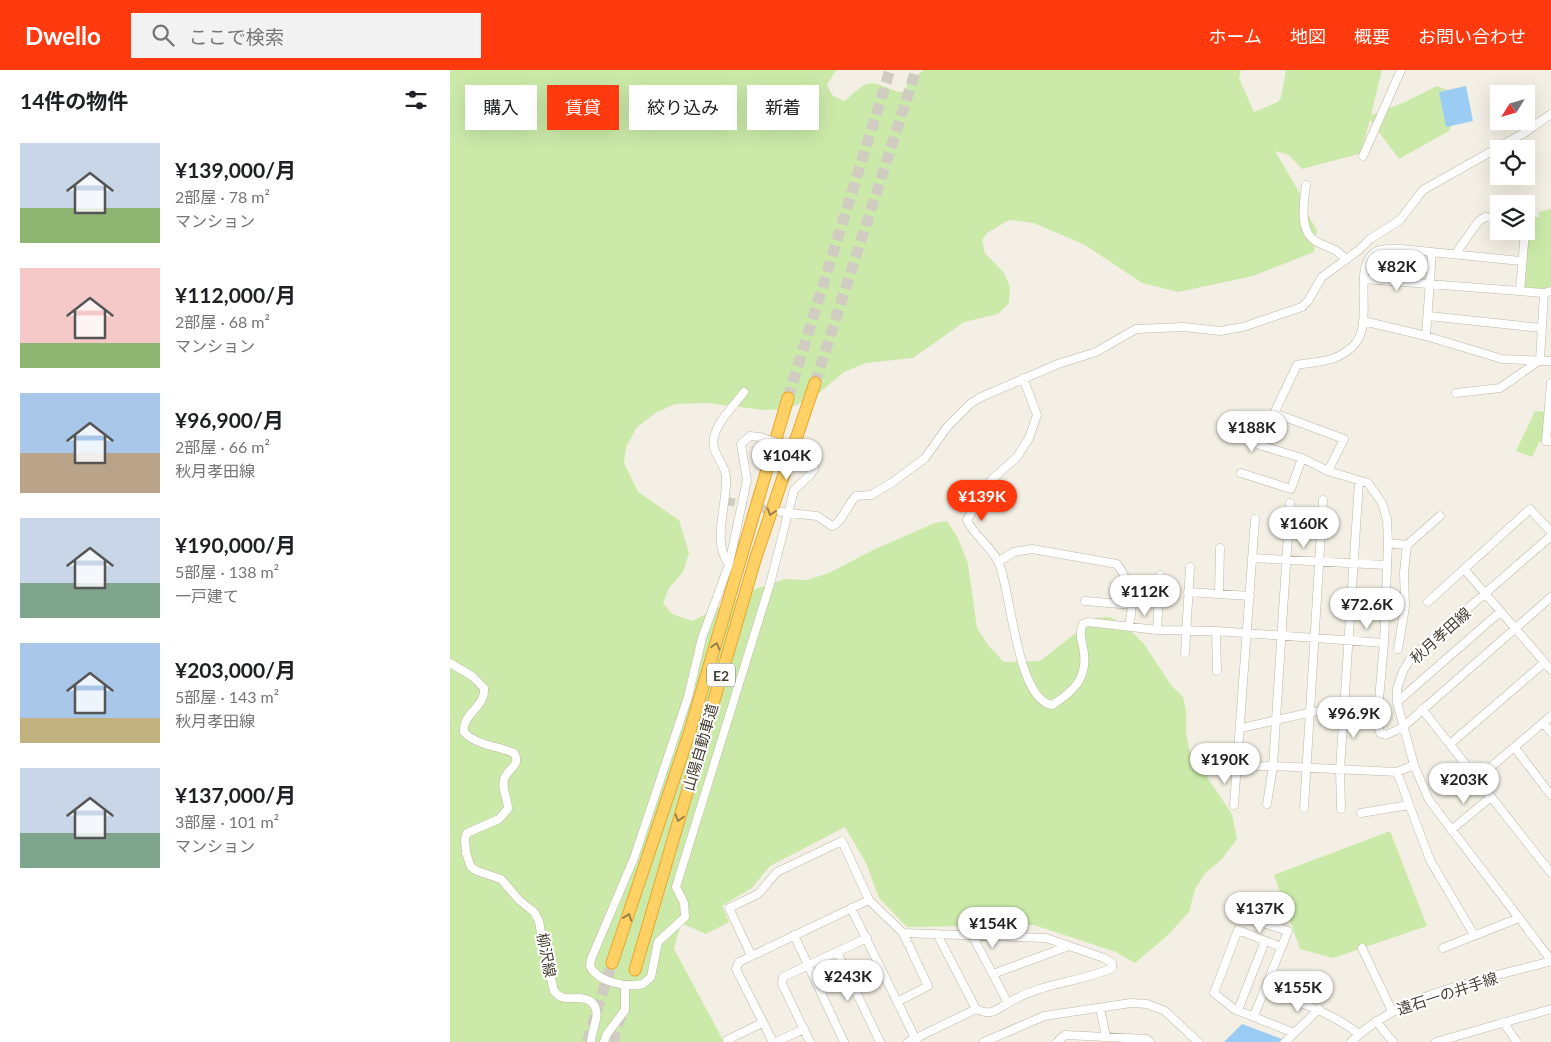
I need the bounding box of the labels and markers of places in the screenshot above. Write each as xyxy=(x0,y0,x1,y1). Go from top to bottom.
pin: ¥82K xyxy=(1367,250,1427,292)
pin: ¥188K xyxy=(1217,410,1287,453)
pin: ¥104K xyxy=(752,438,822,481)
pin: ¥139K xyxy=(947,480,1017,522)
pin: ¥160K xyxy=(1269,506,1339,549)
pin: ¥112K xyxy=(1110,574,1180,617)
pin: ¥72.6K xyxy=(1326,588,1408,630)
pin: ¥96.9K xyxy=(1313,696,1395,739)
pin: ¥190K xyxy=(1190,742,1260,785)
pin: ¥203K xyxy=(1429,762,1499,805)
pin: ¥137K xyxy=(1225,892,1295,934)
pin: ¥154K xyxy=(958,906,1028,949)
pin: ¥243K xyxy=(813,960,883,1002)
pin: ¥155K xyxy=(1263,970,1333,1013)

